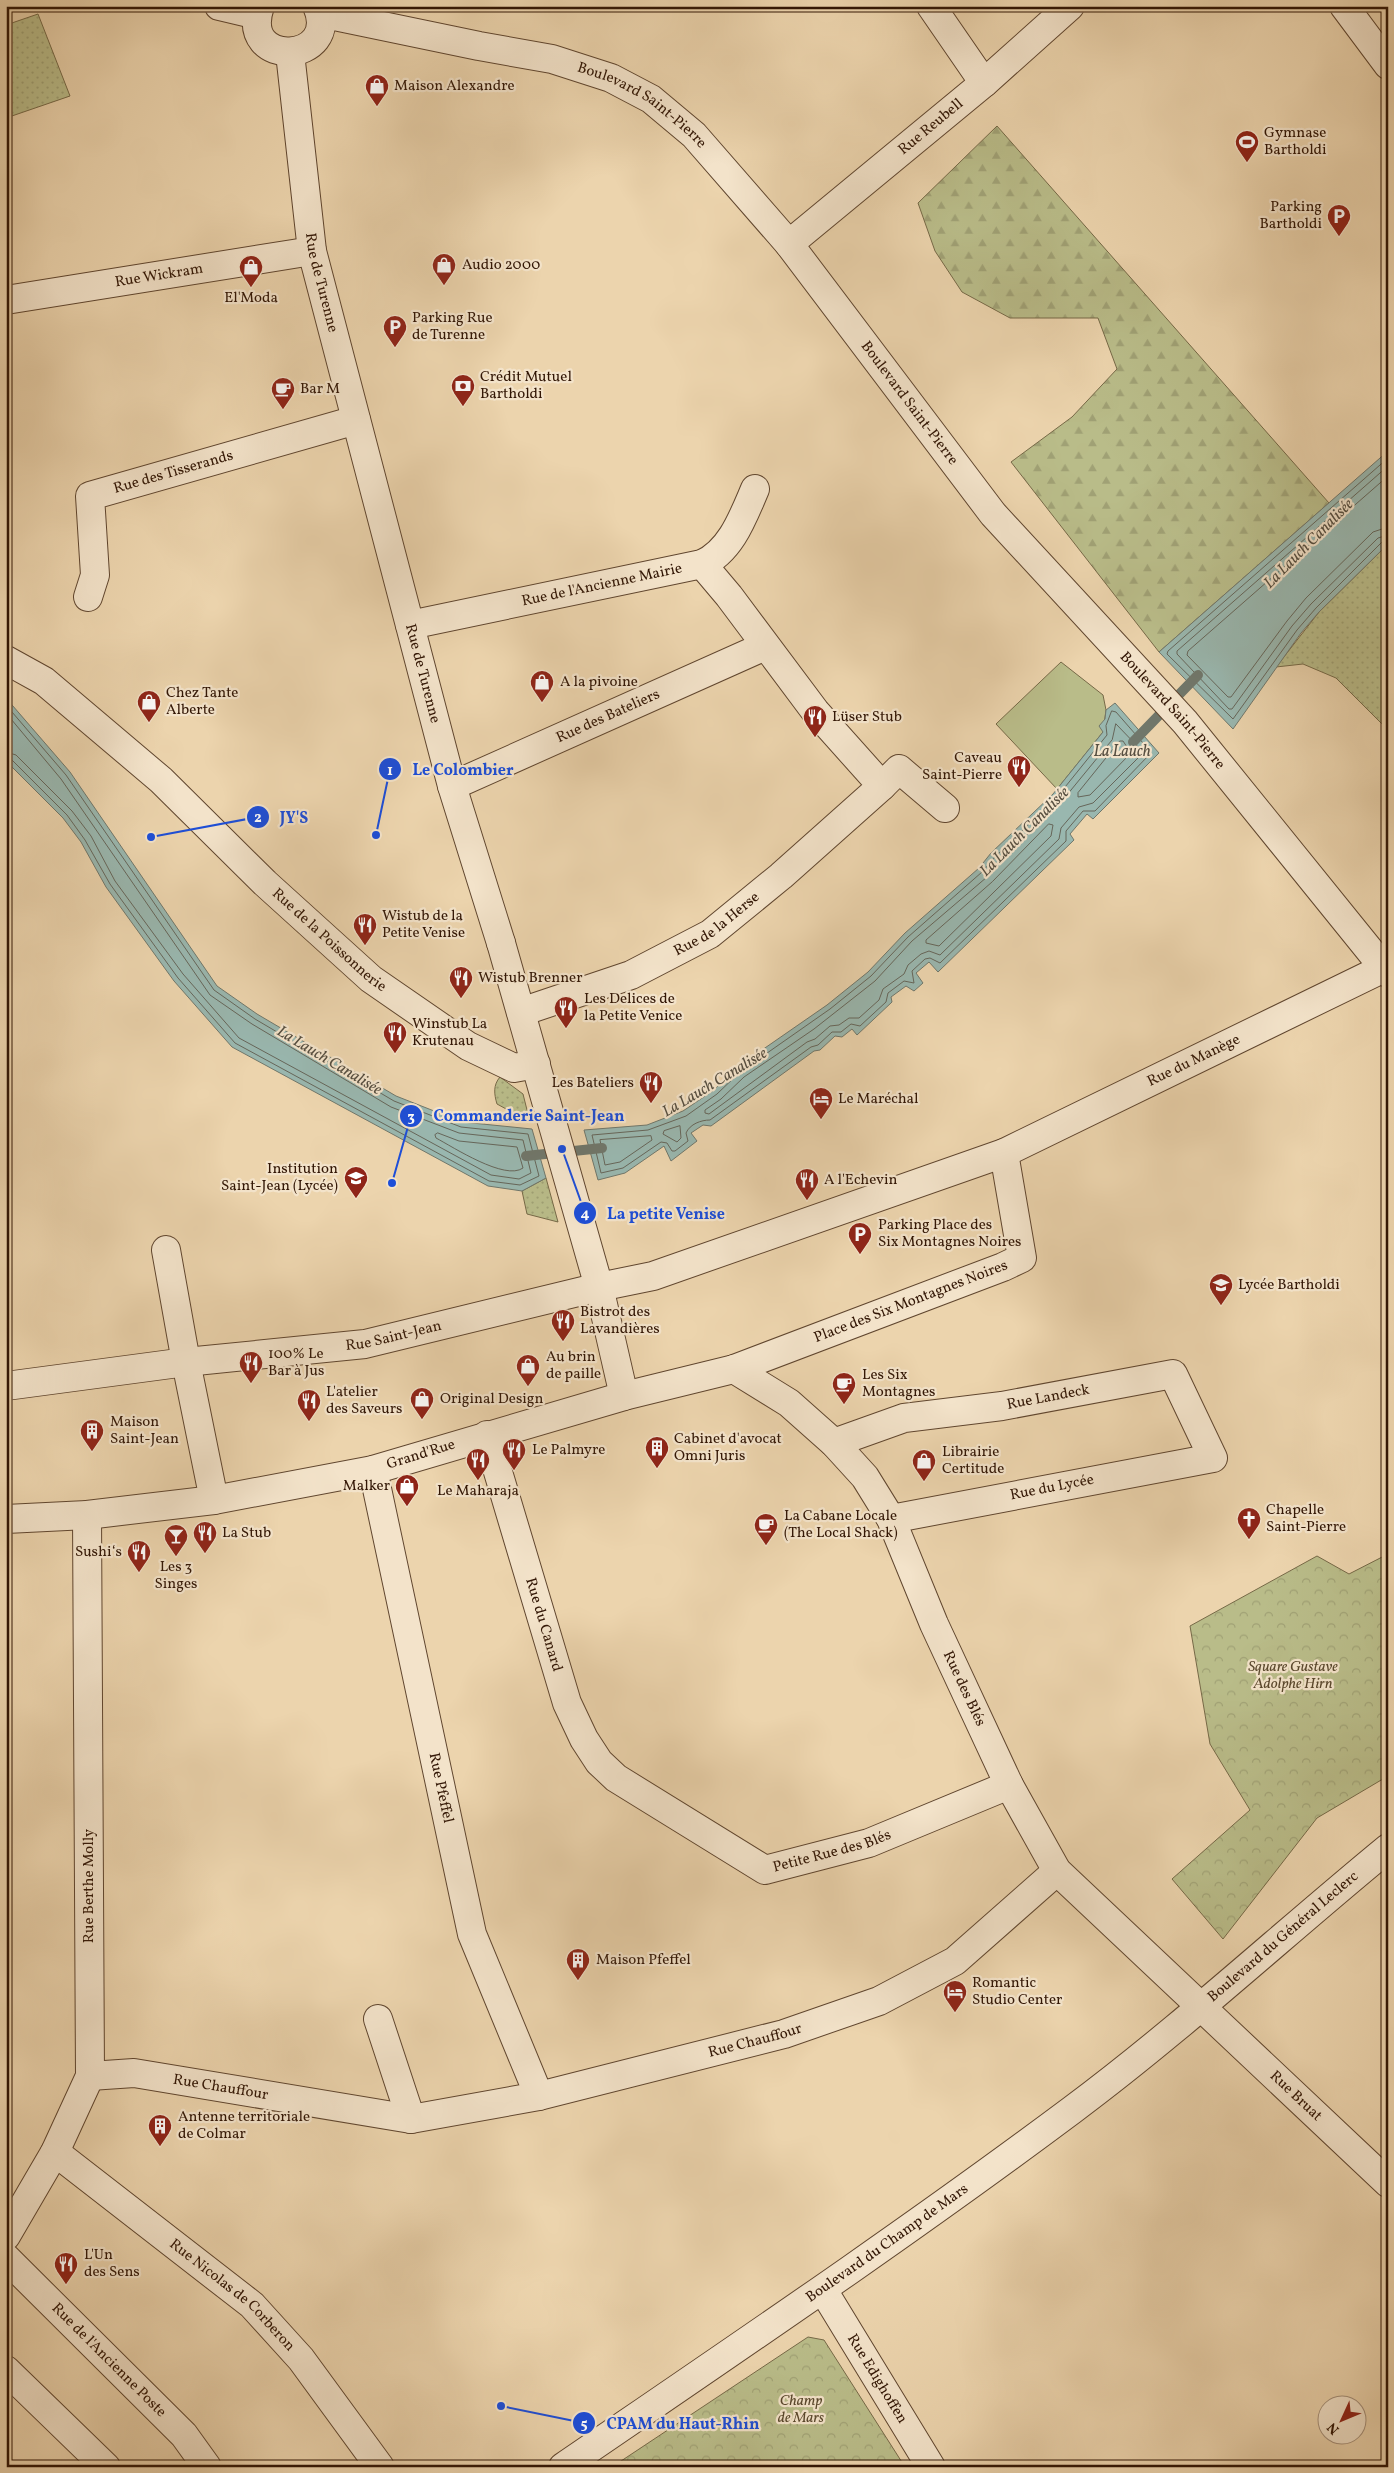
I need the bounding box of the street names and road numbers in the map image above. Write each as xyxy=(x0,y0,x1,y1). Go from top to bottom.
street label: Boulevard Saint-Pierre xyxy=(575,57,711,153)
street label: Rue Reubell xyxy=(894,94,968,160)
street label: Rue de Turenne xyxy=(300,232,343,335)
street label: Rue Wickram xyxy=(113,258,205,293)
street label: Boulevard Saint-Pierre xyxy=(856,337,963,470)
street label: Rue des Tisserands xyxy=(111,445,236,499)
street label: Rue de l'Ancienne Mairie xyxy=(520,558,684,612)
street label: Rue de Turenne xyxy=(400,622,446,726)
street label: Boulevard Saint-Pierre xyxy=(1115,647,1230,774)
street label: Rue des Bateliers xyxy=(553,684,663,749)
street label: Rue de la Poissonnerie xyxy=(267,883,391,997)
street label: Rue de la Herse xyxy=(670,887,764,961)
street label: Rue du Manège xyxy=(1144,1029,1244,1092)
street label: Place des Six Montagnes Noires xyxy=(811,1255,1011,1349)
street label: Rue Saint-Jean xyxy=(345,1315,444,1356)
street label: Rue Landeck xyxy=(1005,1379,1091,1415)
street label: Grand'Rue xyxy=(384,1435,458,1475)
street label: Rue du Lycée xyxy=(1008,1470,1096,1506)
street label: Rue du Canard xyxy=(520,1575,568,1674)
street label: Rue des Blés xyxy=(937,1647,991,1730)
street label: Rue Pfeffel xyxy=(423,1751,459,1825)
street label: Petite Rue des Blés xyxy=(771,1824,894,1878)
street label: Rue Berthe Molly xyxy=(79,1829,100,1943)
street label: Boulevard du Général Leclerc xyxy=(1203,1866,1363,2007)
street label: Rue Chauffour xyxy=(706,2018,805,2063)
street label: Rue Bruat xyxy=(1265,2066,1327,2126)
street label: Rue Chauffour xyxy=(171,2069,270,2106)
street label: Boulevard du Champ de Mars xyxy=(802,2179,973,2308)
street label: Rue Nicolas de Corberon xyxy=(165,2234,300,2356)
street label: Rue de l'Ancienne Poste xyxy=(47,2298,171,2422)
street label: Rue Edighoffen xyxy=(842,2330,913,2428)

